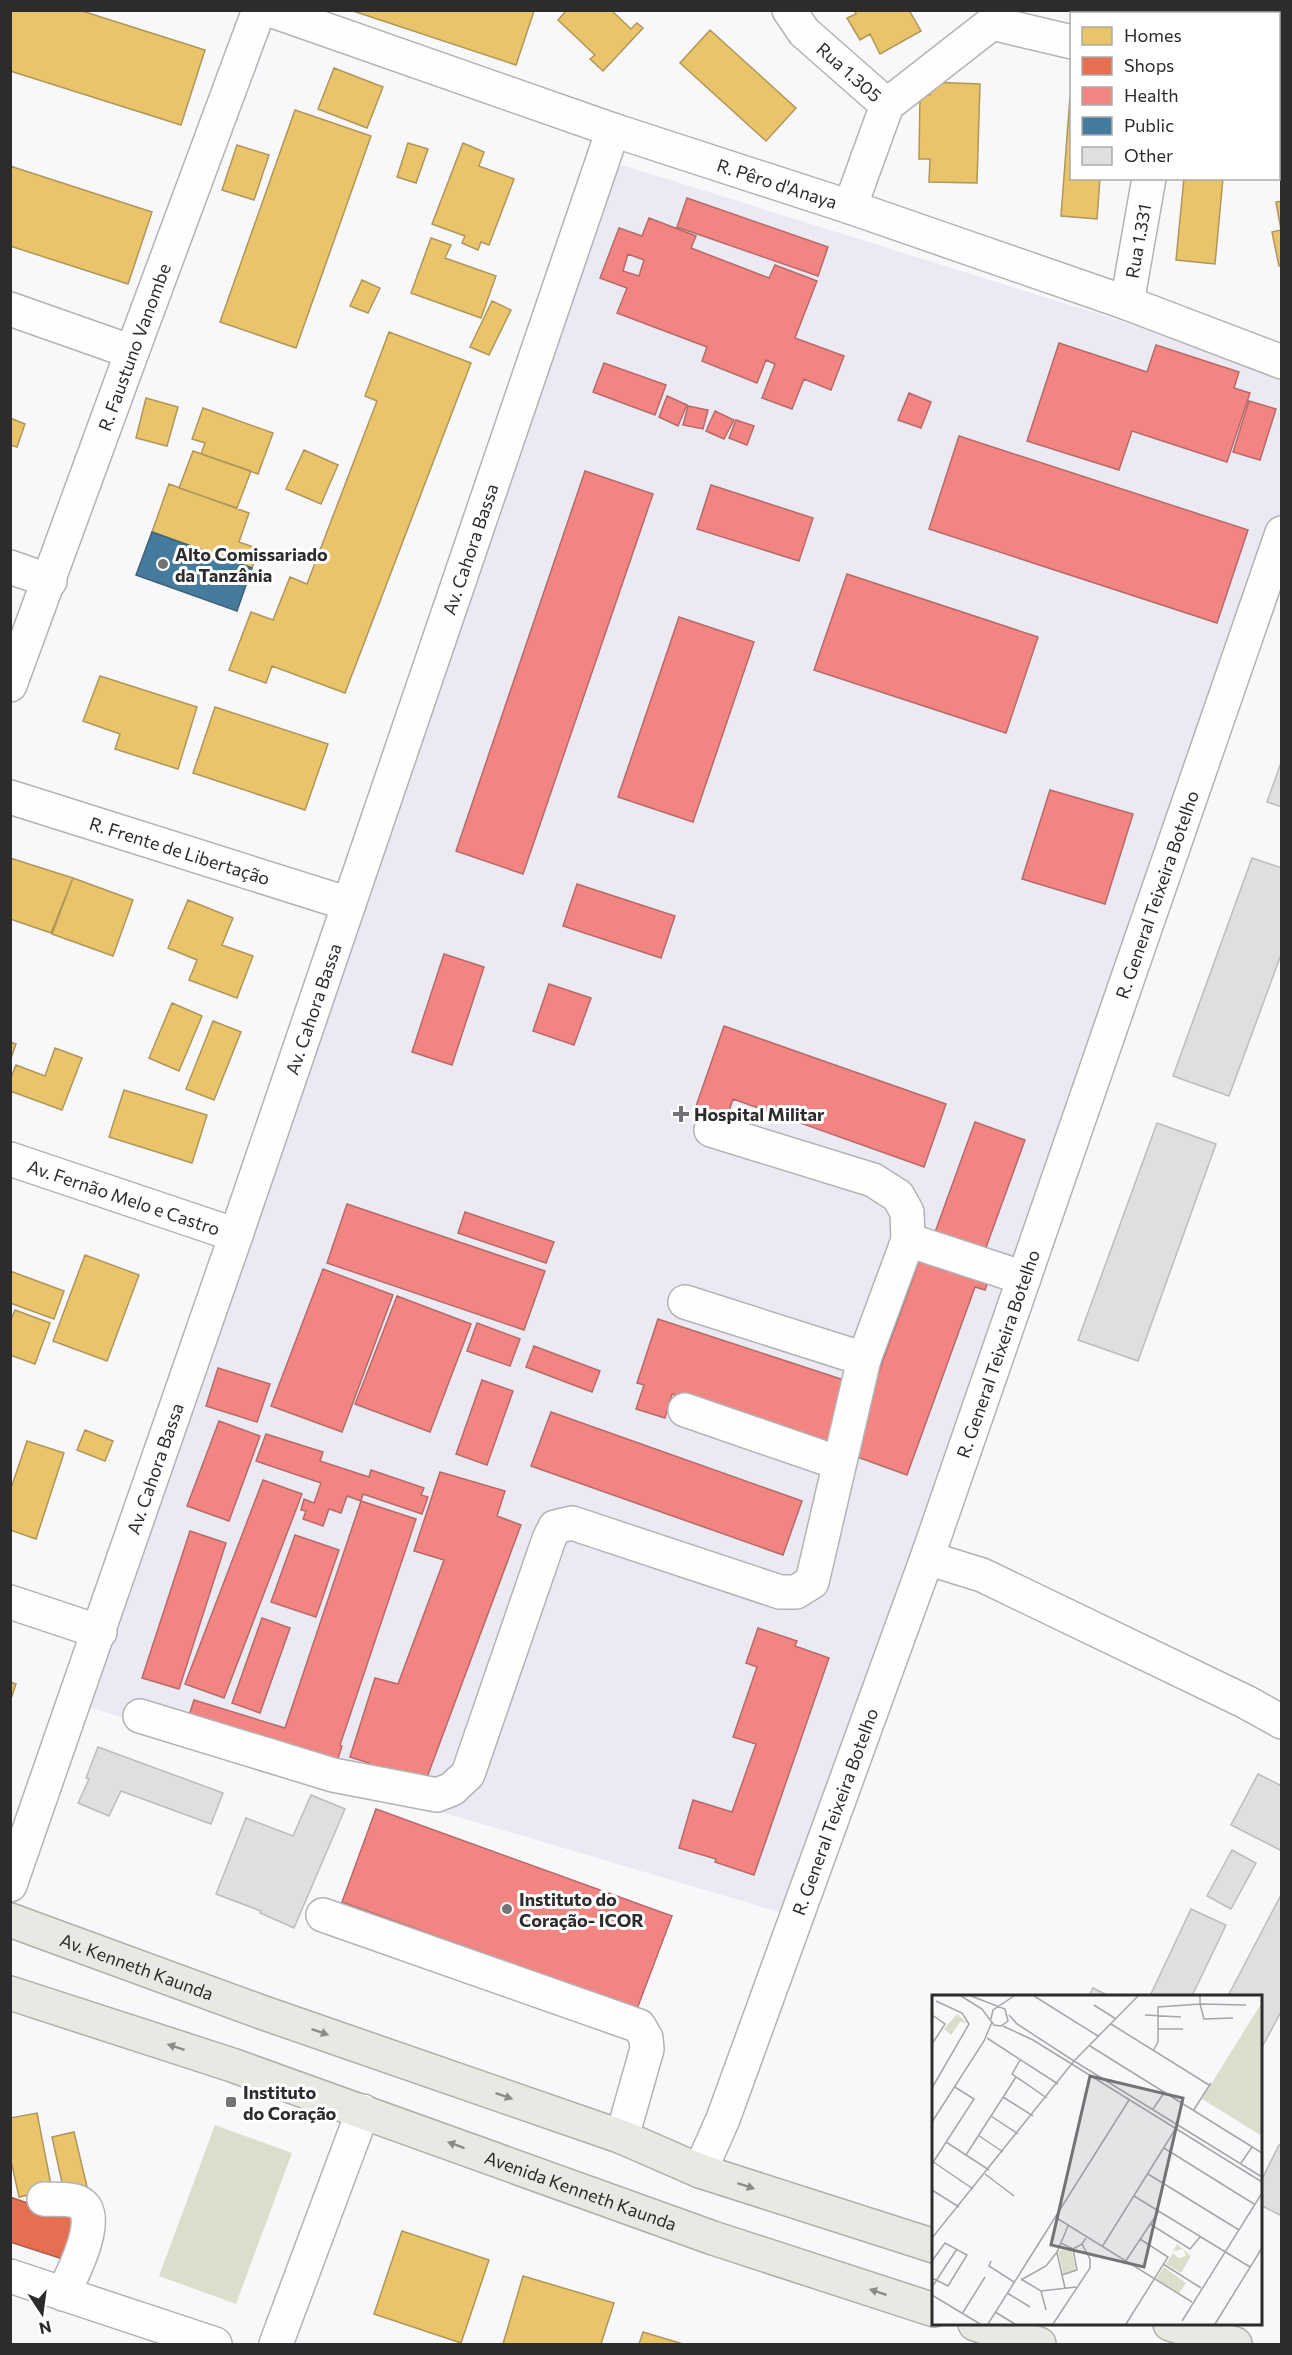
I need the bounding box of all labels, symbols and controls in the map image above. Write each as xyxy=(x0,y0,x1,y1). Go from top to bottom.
legend xyxy=(1070,12,1280,180)
text: Homes xyxy=(1124,24,1182,46)
street label: Rua 1.305 xyxy=(812,37,886,106)
text: Shops xyxy=(1124,54,1174,76)
text: Health xyxy=(1124,84,1179,106)
text: Public xyxy=(1124,114,1174,136)
text: Other xyxy=(1124,144,1173,166)
street label: R. Pêro d'Anaya xyxy=(714,154,840,213)
street label: Rua 1.331 xyxy=(1121,202,1155,280)
street label: R. Faustuno Vanombe xyxy=(93,260,175,434)
street label: Av. Cahora Bassa xyxy=(437,480,503,618)
place label: Alto Comissariado da Tanzânia xyxy=(175,543,328,586)
marker: Alto Comissariado da Tanzânia xyxy=(156,557,170,571)
street label: R. General Teixeira Botelho xyxy=(1111,787,1203,1002)
street label: R. Frente de Libertação xyxy=(87,812,273,889)
street label: Av. Cahora Bassa xyxy=(281,940,346,1078)
place label: Hospital Militar xyxy=(694,1103,825,1125)
marker: Hospital Militar xyxy=(672,1105,690,1123)
street label: Av. Fernão Melo e Castro xyxy=(25,1155,223,1240)
street label: R. General Teixeira Botelho xyxy=(952,1247,1044,1461)
street label: Av. Cahora Bassa xyxy=(122,1400,188,1537)
street label: R. General Teixeira Botelho xyxy=(787,1705,883,1918)
place label: Instituto do Coração- ICOR xyxy=(519,1888,644,1931)
marker: Instituto do Coração- ICOR xyxy=(500,1902,514,1916)
street label: Av. Kenneth Kaunda xyxy=(57,1928,216,2005)
inset map xyxy=(932,1995,1262,2325)
one-way arrow xyxy=(311,2028,329,2038)
one-way arrow xyxy=(167,2042,185,2051)
place label: Instituto do Coração xyxy=(243,2081,337,2124)
one-way arrow xyxy=(495,2092,513,2102)
marker: Instituto do Coração xyxy=(224,2095,238,2109)
one-way arrow xyxy=(447,2139,465,2149)
street label: Avenida Kenneth Kaunda xyxy=(482,2146,680,2235)
one-way arrow xyxy=(737,2181,755,2191)
north arrow xyxy=(12,2283,72,2343)
one-way arrow xyxy=(869,2286,887,2296)
text: N xyxy=(38,2317,53,2339)

